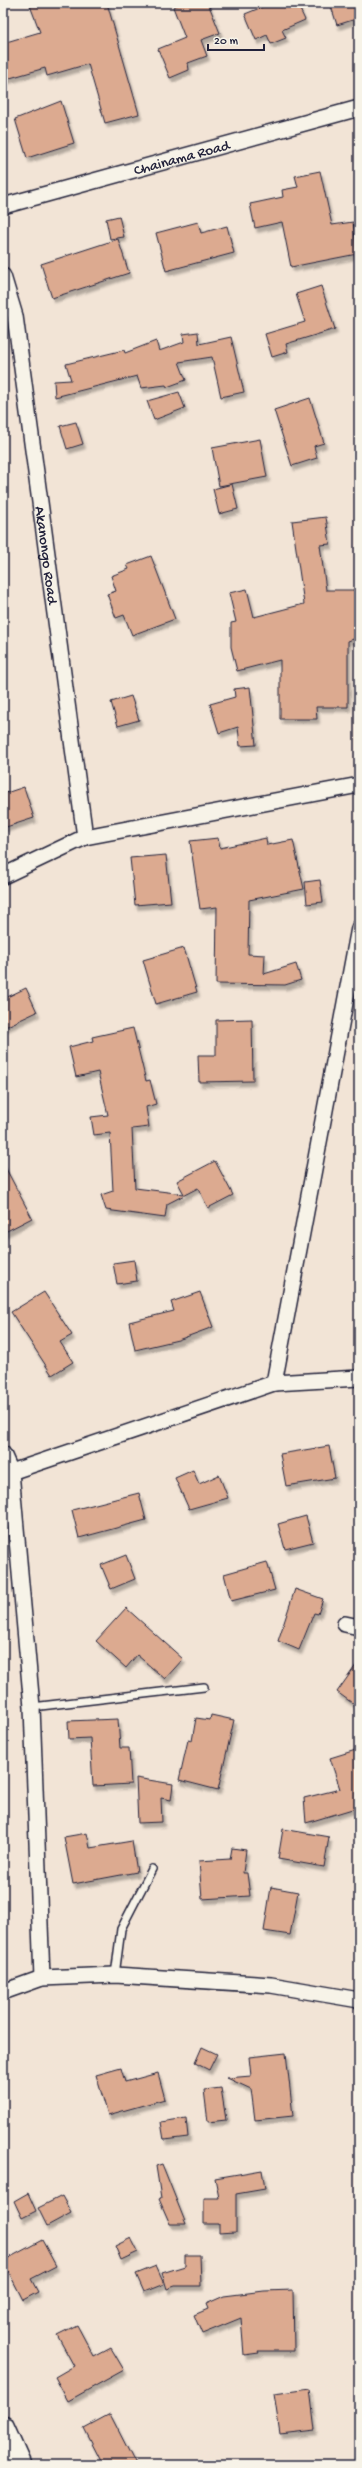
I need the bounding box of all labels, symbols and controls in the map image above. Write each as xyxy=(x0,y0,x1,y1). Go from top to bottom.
scale bar xyxy=(208,26,264,52)
text: 20 m xyxy=(214,35,239,49)
street label: Chainama Road xyxy=(132,137,233,181)
street label: Akanongo Road xyxy=(30,505,61,607)

